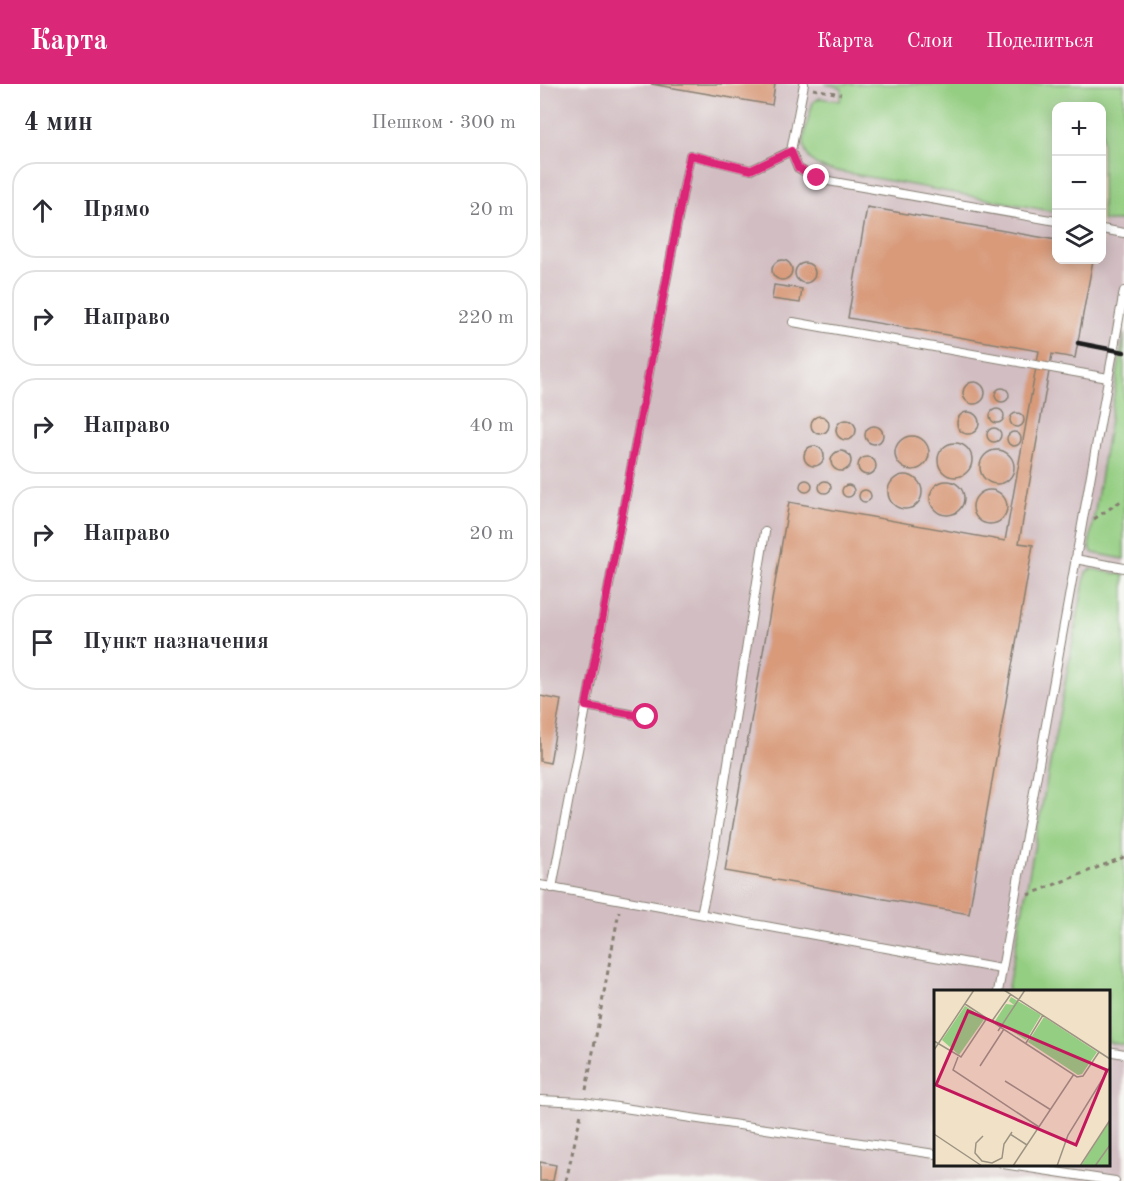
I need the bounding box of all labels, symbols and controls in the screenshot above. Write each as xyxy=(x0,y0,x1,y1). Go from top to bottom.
text: Карта xyxy=(30,28,108,56)
text: Карта xyxy=(817,31,874,52)
text: Слои xyxy=(907,31,953,52)
text: Поделиться xyxy=(986,31,1094,52)
map controls xyxy=(1052,102,1106,264)
button: + xyxy=(1052,102,1106,156)
text: 4 мин xyxy=(24,110,93,136)
text: Пешком · 300 m xyxy=(371,113,516,133)
button: − xyxy=(1052,156,1106,210)
route end xyxy=(803,164,829,190)
icon: ahead xyxy=(26,194,59,227)
text: Прямо xyxy=(83,199,150,221)
text: 20 m xyxy=(469,200,514,220)
button: layers xyxy=(1052,210,1106,264)
icon: right xyxy=(26,302,59,335)
text: Направо xyxy=(83,307,170,329)
text: 220 m xyxy=(458,308,514,328)
icon: right xyxy=(26,410,59,443)
text: Направо xyxy=(83,415,170,437)
text: 40 m xyxy=(469,416,514,436)
icon: right xyxy=(26,518,59,551)
text: Направо xyxy=(83,523,170,545)
text: 20 m xyxy=(469,524,514,544)
icon: arrive xyxy=(26,626,59,659)
text: Пункт назначения xyxy=(83,631,269,653)
route start xyxy=(632,703,658,729)
inset map xyxy=(934,990,1109,1166)

